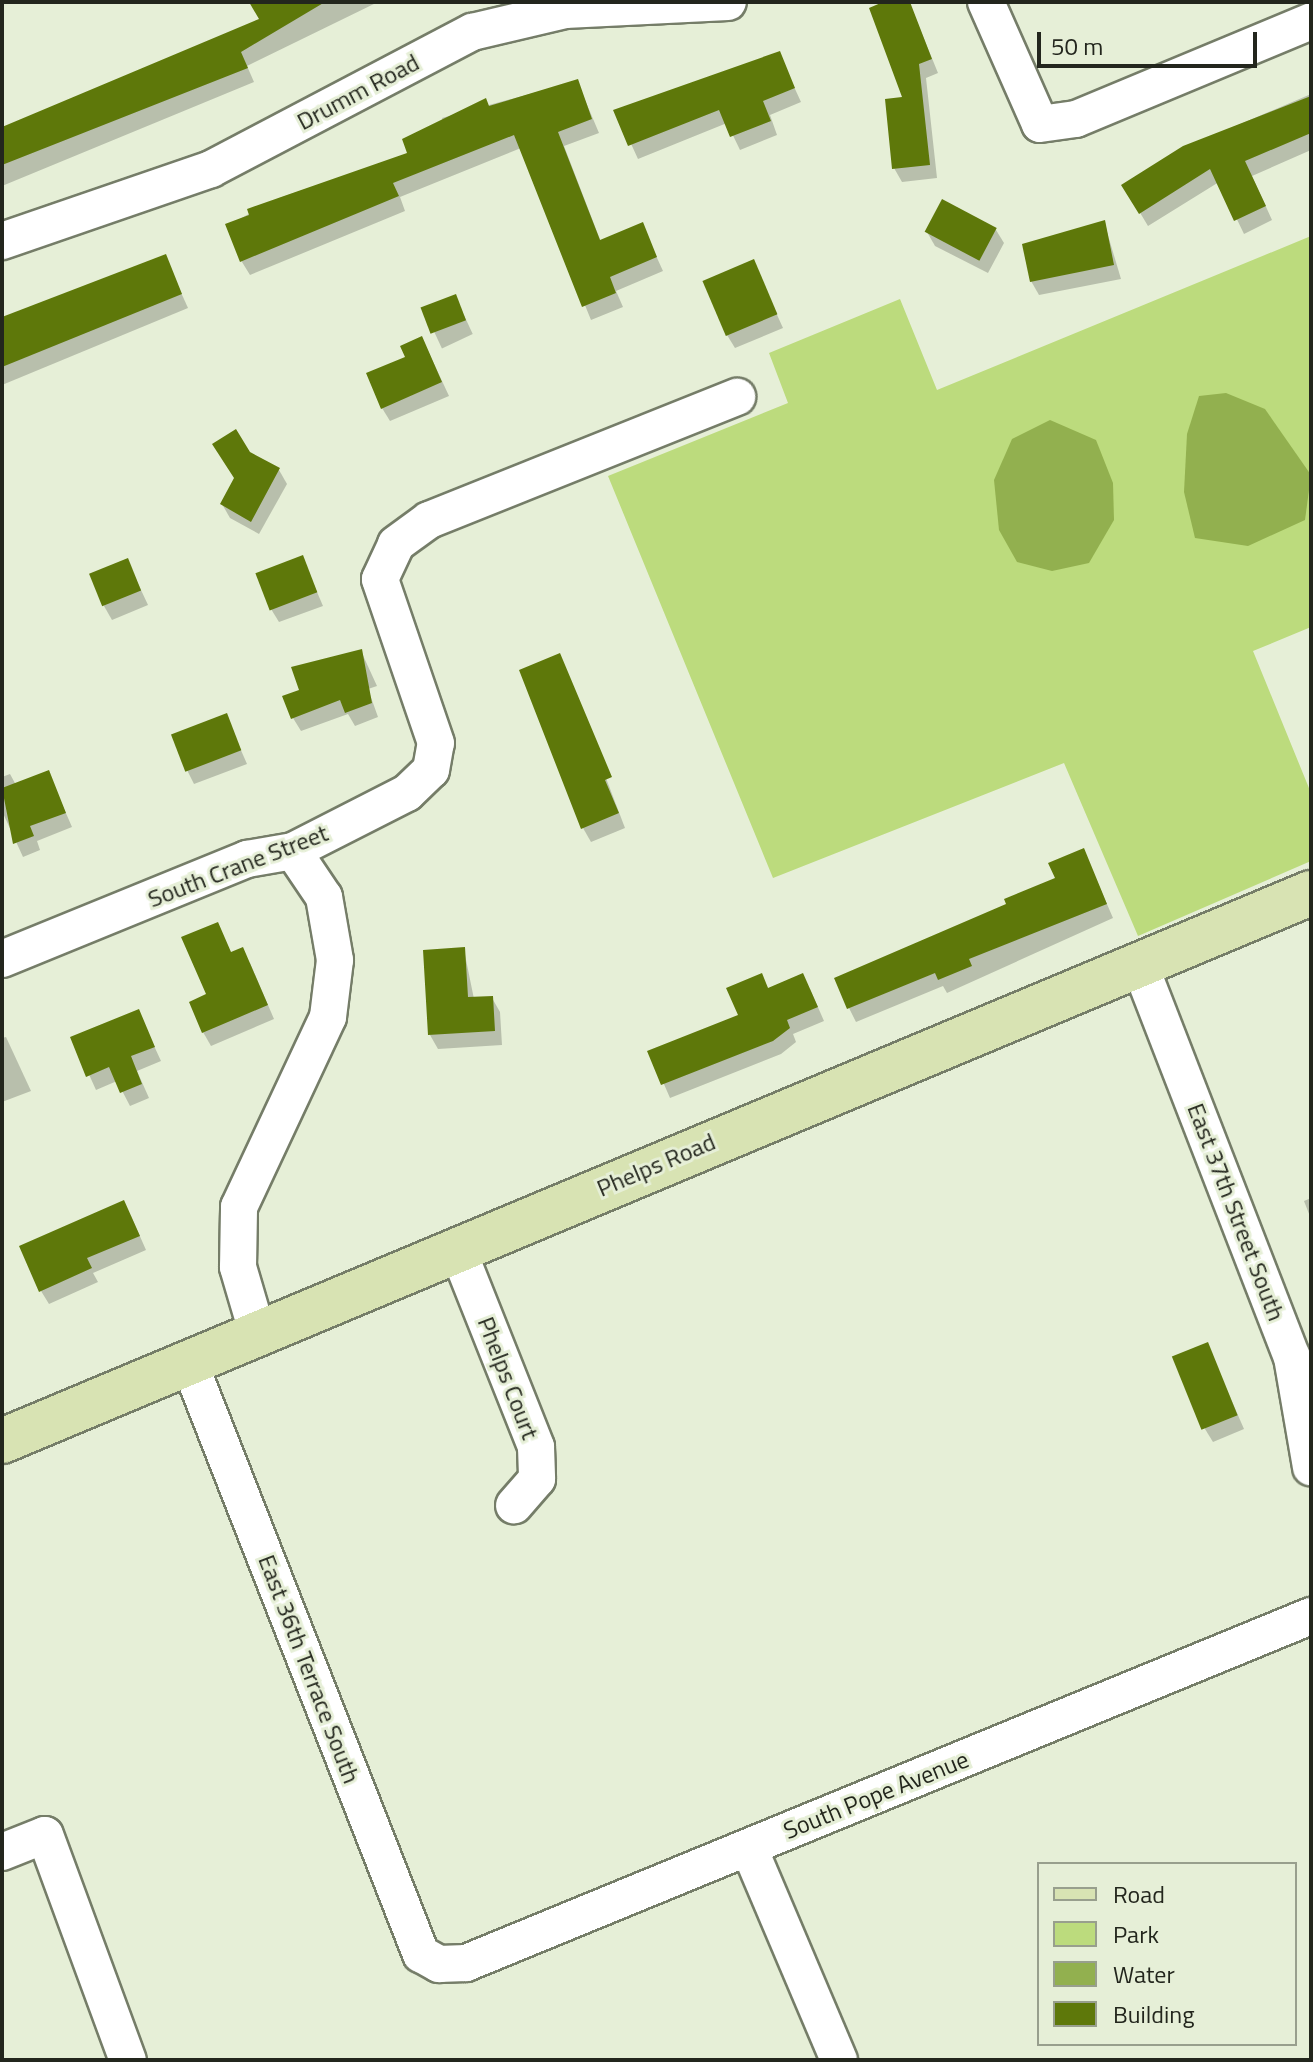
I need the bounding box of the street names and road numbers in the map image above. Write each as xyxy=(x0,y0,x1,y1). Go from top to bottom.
street label: Drumm Road xyxy=(292,48,424,136)
street label: South Crane Street xyxy=(144,818,332,914)
street label: East 37th Street South xyxy=(1181,1099,1291,1325)
street label: Phelps Road xyxy=(592,1127,720,1203)
street label: Phelps Court xyxy=(471,1313,545,1443)
street label: East 36th Terrace South xyxy=(252,1551,366,1787)
street label: South Pope Avenue xyxy=(779,1745,973,1845)

